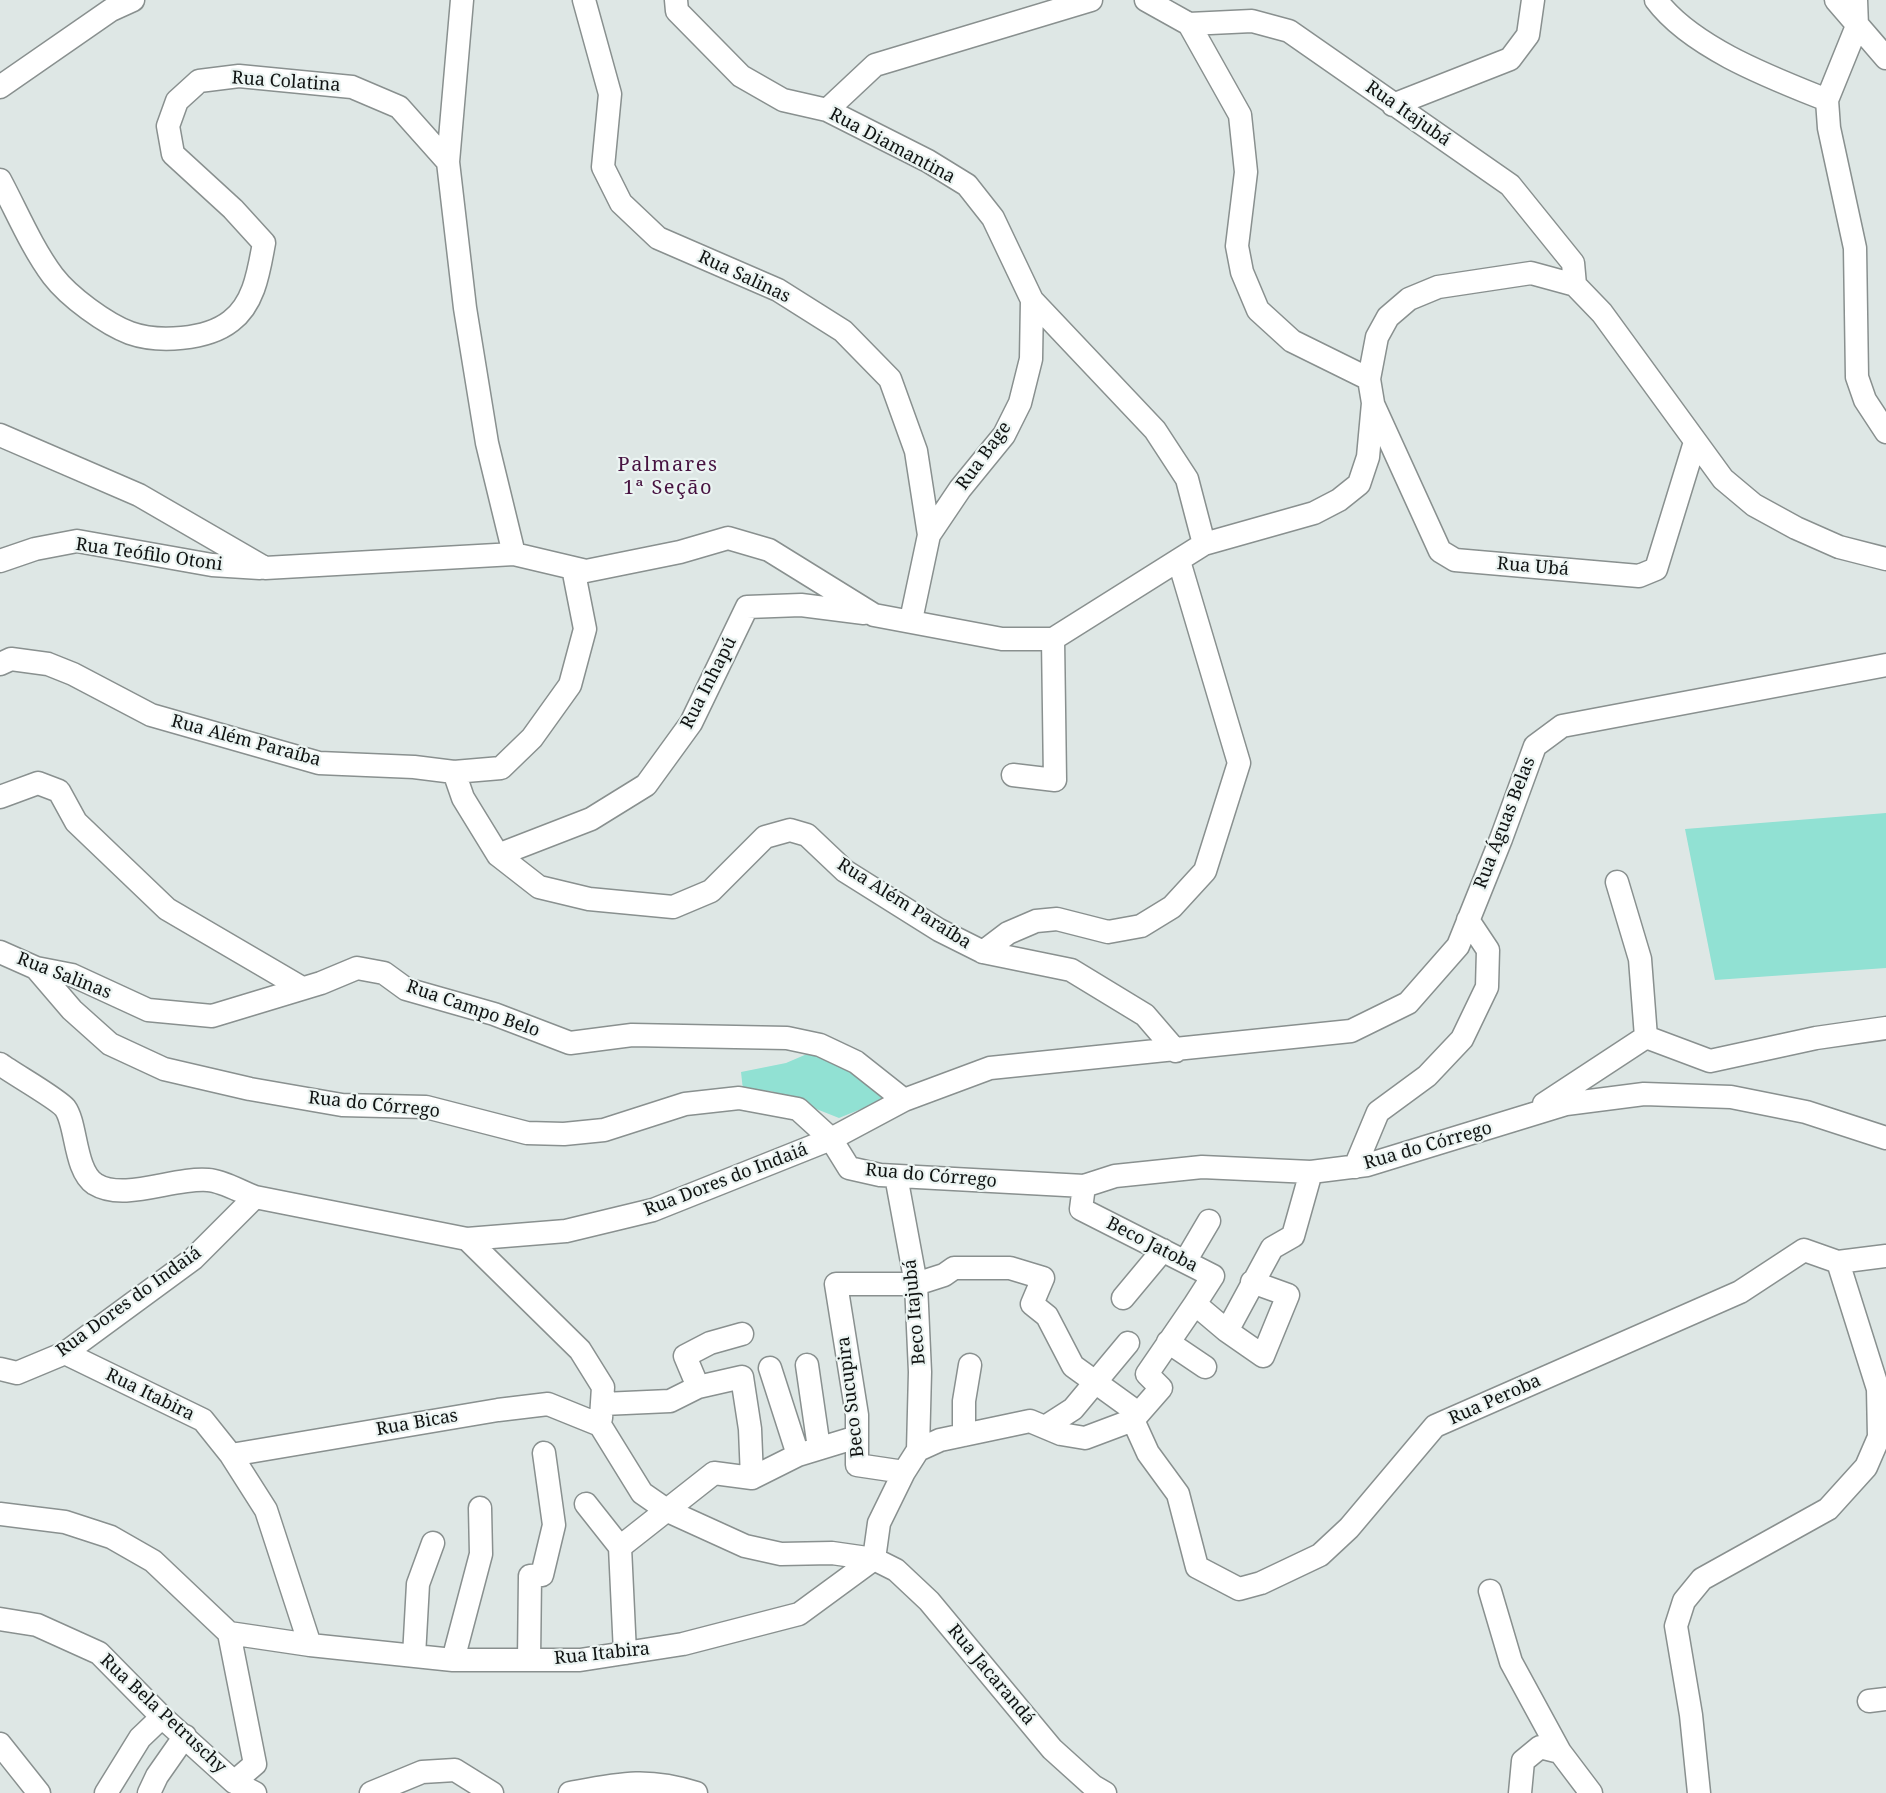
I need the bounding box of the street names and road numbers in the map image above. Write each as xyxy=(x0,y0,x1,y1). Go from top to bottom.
street label: Rua Colatina xyxy=(231,67,341,97)
street label: Rua Itajubá xyxy=(1361,77,1455,151)
street label: Rua Diamantina xyxy=(825,104,959,188)
street label: Rua Salinas xyxy=(694,246,794,308)
street label: Rua Bage xyxy=(952,418,1016,494)
street label: Rua Teófilo Otoni xyxy=(74,534,224,576)
street label: Rua Ubá xyxy=(1496,553,1570,581)
street label: Rua Inhapú xyxy=(677,633,741,733)
street label: Rua Além Paraíba xyxy=(169,711,323,771)
street label: Rua Águas Belas xyxy=(1470,754,1540,892)
street label: Rua Além Paraíba xyxy=(833,854,975,954)
street label: Rua Salinas xyxy=(14,948,114,1004)
street label: Rua Campo Belo xyxy=(403,976,543,1042)
street label: Rua do Córrego xyxy=(307,1087,441,1123)
street label: Rua do Córrego xyxy=(1361,1117,1495,1175)
street label: Rua Dores do Indaiá xyxy=(641,1139,811,1221)
street label: Rua do Córrego xyxy=(864,1159,998,1193)
street label: Beco Jatoba xyxy=(1103,1213,1201,1277)
street label: Rua Dores do Indaiá xyxy=(52,1242,206,1362)
street label: Beco Itajubá xyxy=(900,1258,930,1366)
street label: Beco Sucupira xyxy=(833,1335,869,1459)
street label: Rua Itabira xyxy=(102,1364,198,1426)
street label: Rua Peroba xyxy=(1446,1370,1544,1430)
street label: Rua Bicas xyxy=(374,1405,460,1441)
street label: Rua Jacarandá xyxy=(943,1620,1039,1730)
street label: Rua Itabira xyxy=(553,1638,651,1670)
street label: Rua Bela Petruschy xyxy=(95,1650,231,1778)

